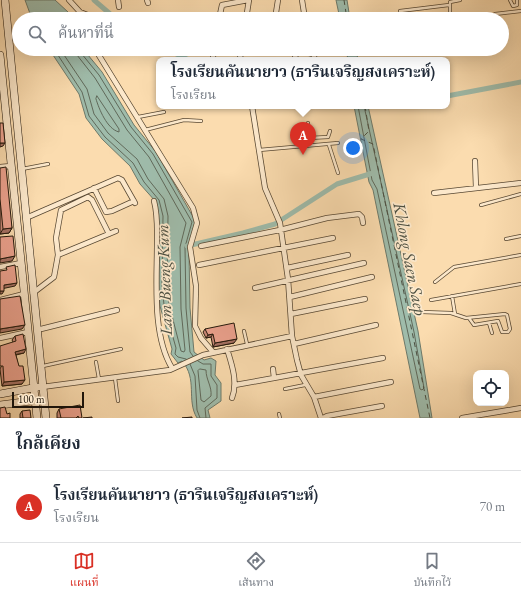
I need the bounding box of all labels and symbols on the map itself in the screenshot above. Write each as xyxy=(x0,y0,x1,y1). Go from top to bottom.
pin: A xyxy=(290,122,316,155)
your location xyxy=(343,138,363,158)
water label: Khlong Saen Saep xyxy=(388,200,432,318)
water label: Lam Bueng Kum xyxy=(151,224,177,337)
scale bar xyxy=(12,390,84,409)

